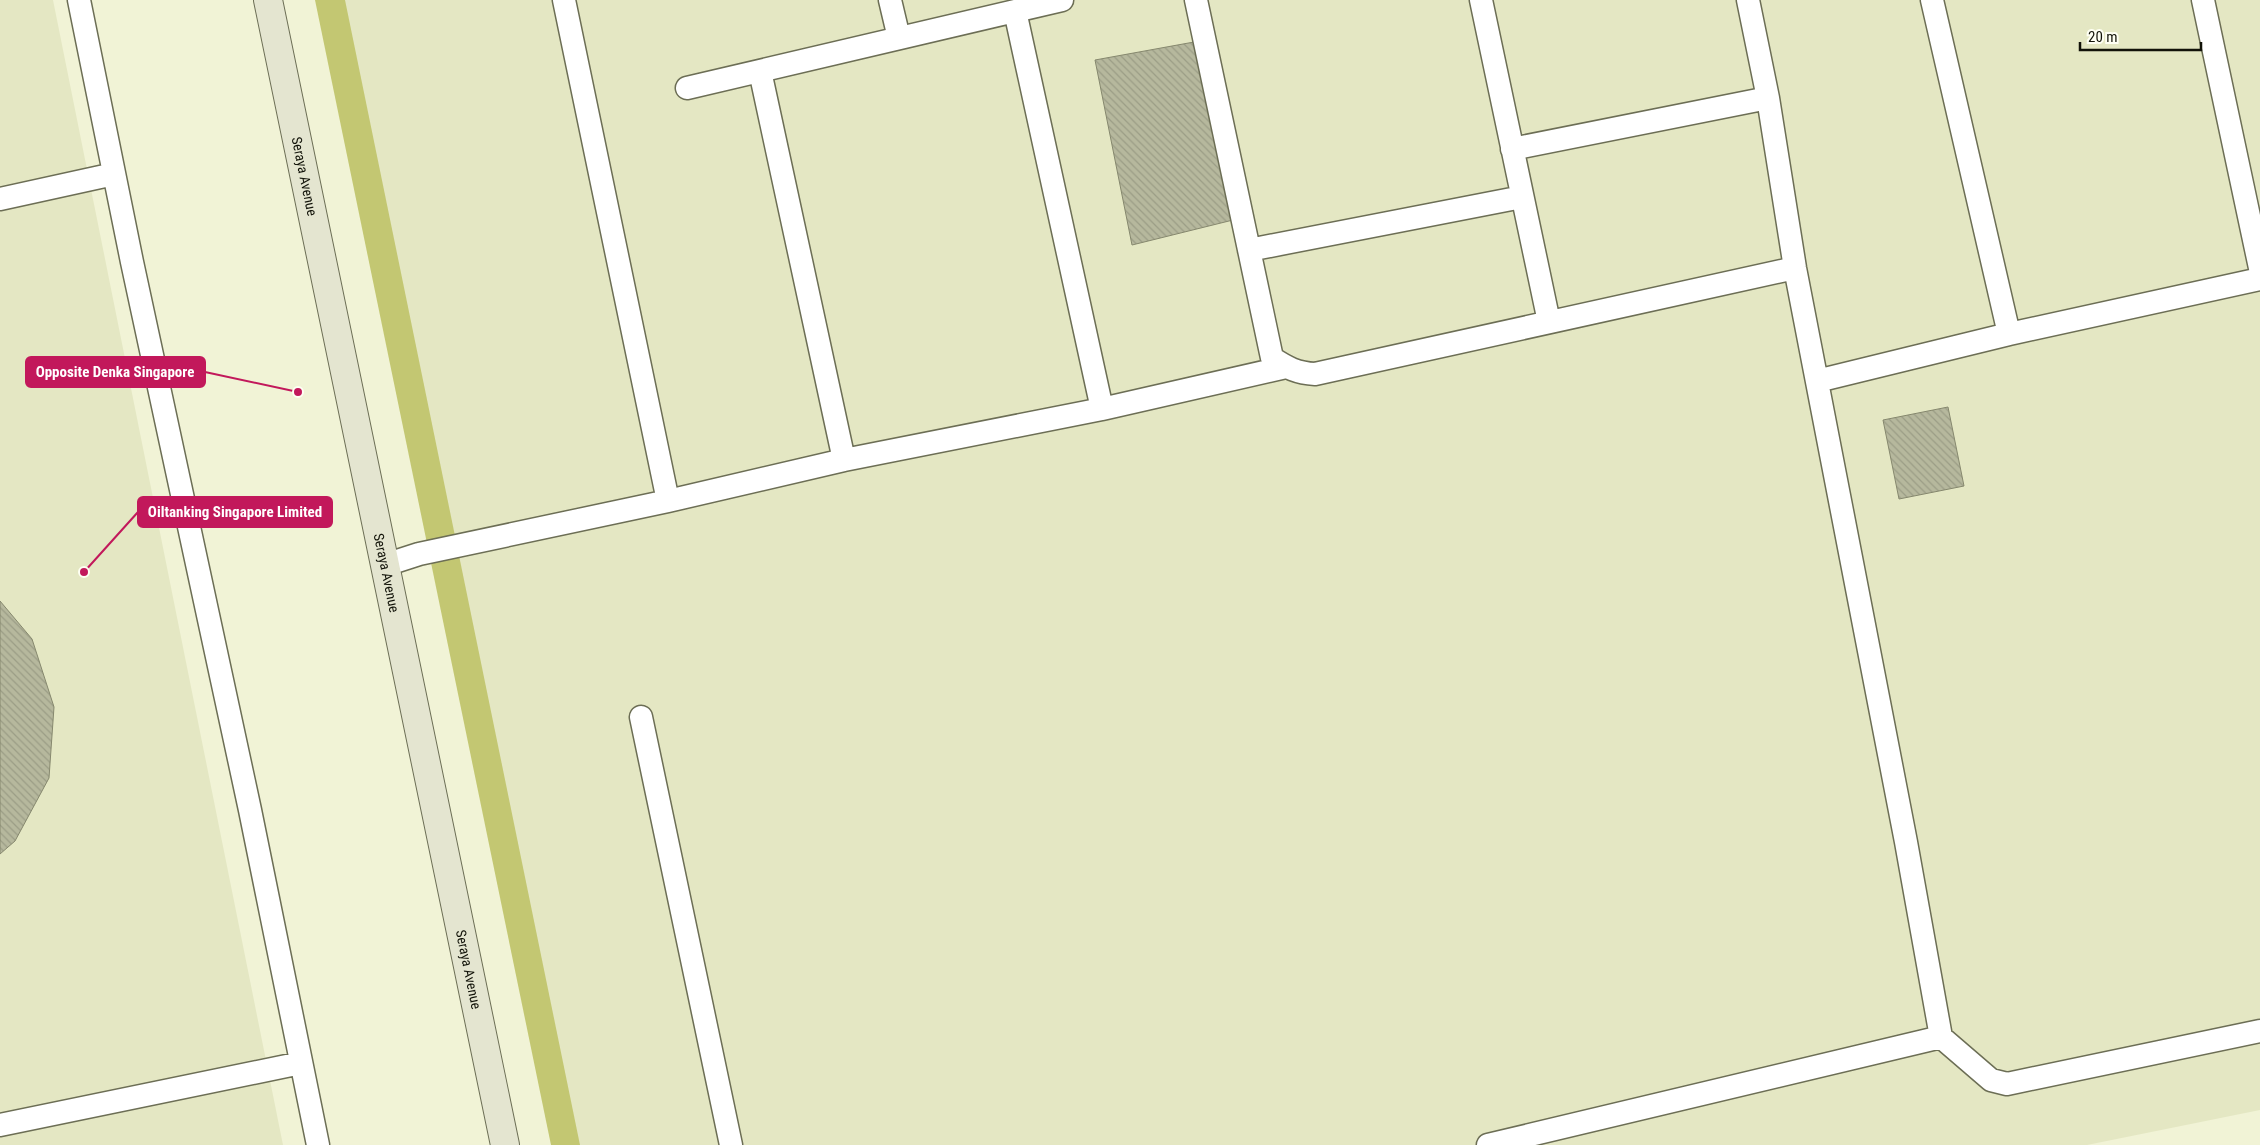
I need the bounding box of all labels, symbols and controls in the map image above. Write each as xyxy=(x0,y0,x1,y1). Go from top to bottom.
scale bar xyxy=(2080,20,2201,52)
text: 20 m xyxy=(2088,28,2118,46)
street label: Seraya Avenue xyxy=(288,135,321,218)
callout: Opposite Denka Singapore xyxy=(26,357,205,387)
text: Opposite Denka Singapore xyxy=(36,363,194,381)
callout: Oiltanking Singapore Limited xyxy=(138,497,332,527)
text: Oiltanking Singapore Limited xyxy=(148,503,322,521)
street label: Seraya Avenue xyxy=(371,532,403,614)
street label: Seraya Avenue xyxy=(453,928,485,1011)

